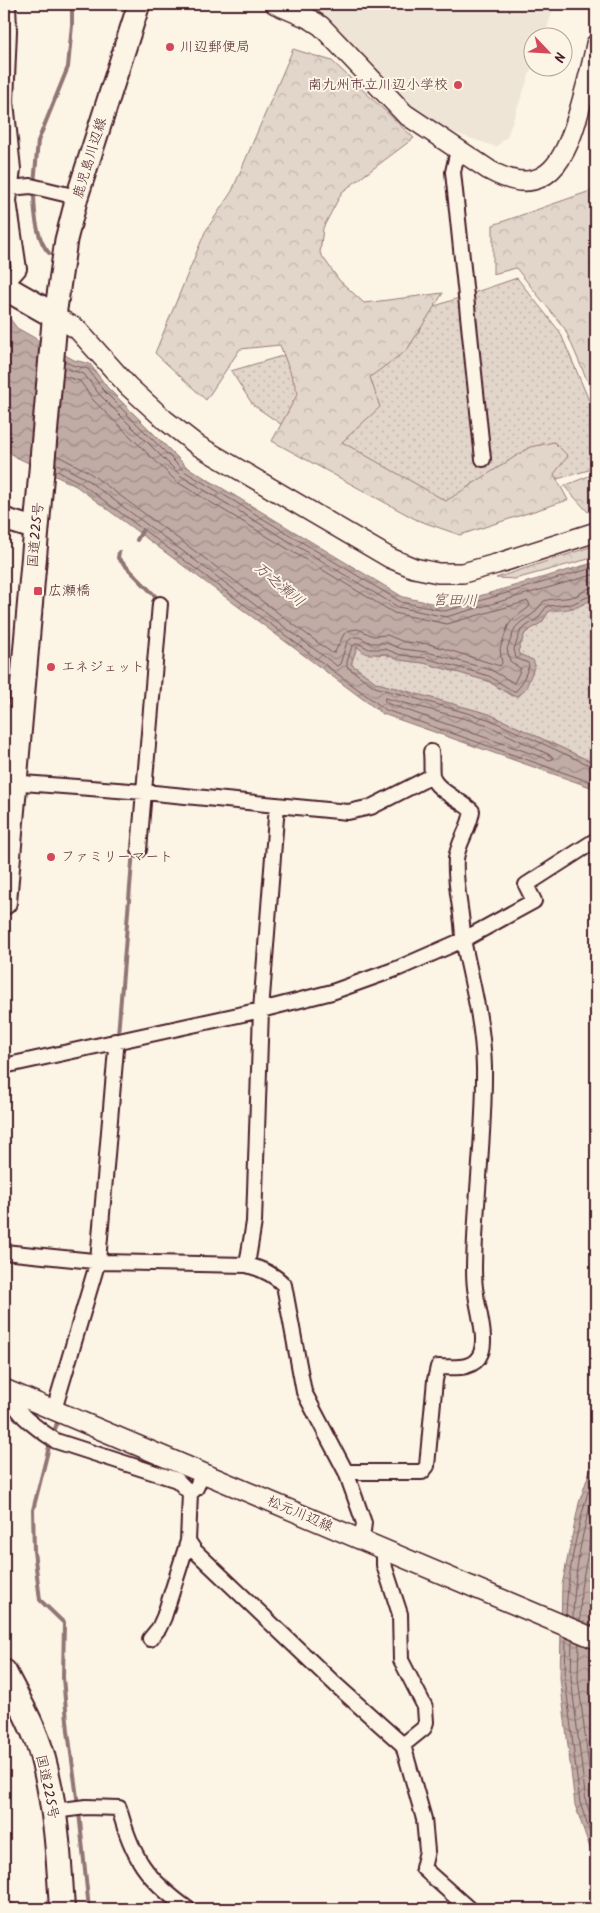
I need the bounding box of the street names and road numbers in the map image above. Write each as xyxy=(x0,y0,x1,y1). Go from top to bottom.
street label: 鹿児島川辺線 xyxy=(67,115,113,201)
street label: 国道225号 xyxy=(22,501,50,569)
street label: 松元川辺線 xyxy=(263,1490,337,1538)
street label: 国道225号 xyxy=(29,1753,65,1821)

